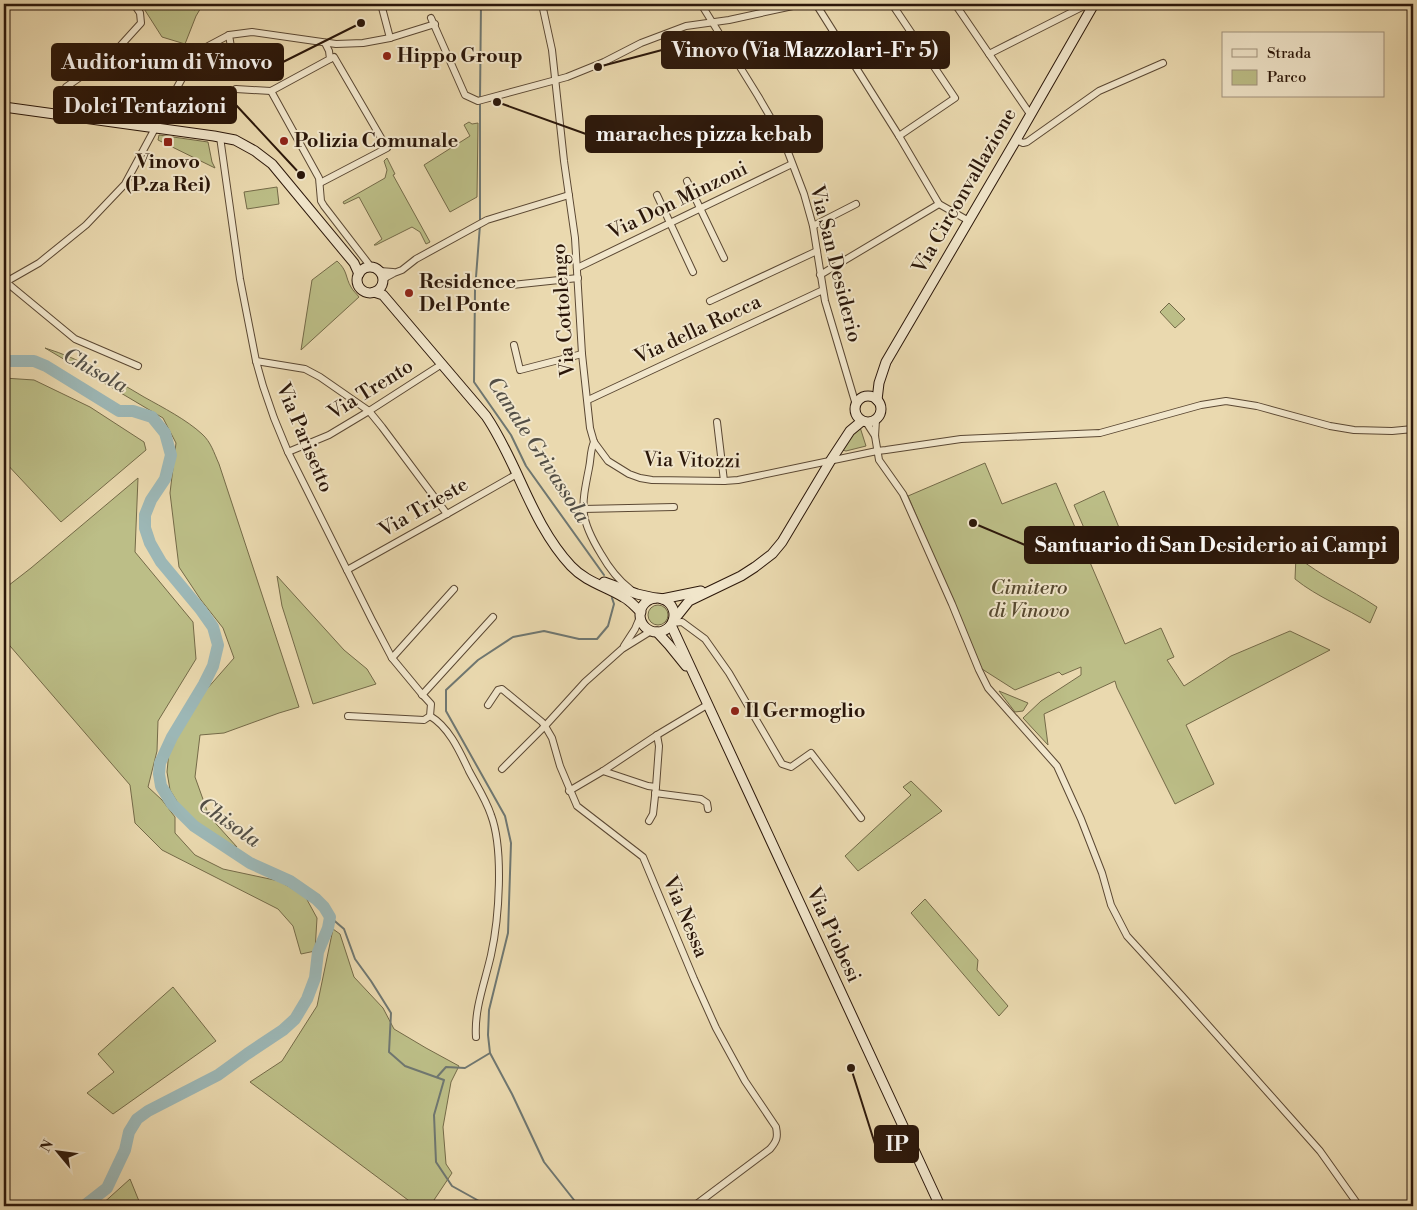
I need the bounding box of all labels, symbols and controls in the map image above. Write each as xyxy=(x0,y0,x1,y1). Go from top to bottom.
callout: Vinovo (Via Mazzolari-Fr 5) xyxy=(662,32,949,68)
legend xyxy=(1222,32,1384,98)
text: Vinovo (Via Mazzolari-Fr 5) xyxy=(671,38,938,64)
callout: Auditorium di Vinovo xyxy=(52,44,283,80)
place label: Hippo Group xyxy=(397,44,523,69)
text: Strada xyxy=(1267,44,1311,63)
text: Auditorium di Vinovo xyxy=(60,50,273,76)
marker: Hippo Group xyxy=(381,50,393,62)
text: Parco xyxy=(1267,68,1306,87)
callout: Dolci Tentazioni xyxy=(54,87,236,123)
text: Dolci Tentazioni xyxy=(64,94,226,120)
street label: Via Circonvallazione xyxy=(907,104,1023,279)
callout: maraches pizza kebab xyxy=(586,116,822,152)
text: maraches pizza kebab xyxy=(596,122,812,148)
place label: Polizia Comunale xyxy=(294,129,459,154)
marker: Polizia Comunale xyxy=(278,135,290,147)
marker: Vinovo (P.za Rei) xyxy=(162,136,174,148)
place label: Vinovo (P.za Rei) xyxy=(126,150,210,198)
street label: Via Don Minzoni xyxy=(603,156,752,246)
street label: Via San Desiderio xyxy=(803,182,867,345)
street label: Via Cottolengo xyxy=(547,243,581,378)
place label: Residence Del Ponte xyxy=(419,270,516,318)
marker: Residence Del Ponte xyxy=(403,287,415,299)
street label: Via della Rocca xyxy=(630,289,766,371)
water label: Chisola xyxy=(58,343,132,400)
street label: Via Trento xyxy=(323,354,418,427)
water label: Canale Grivassola xyxy=(481,372,595,528)
street label: Via Parisetto xyxy=(269,379,338,496)
street label: Via Vitozzi xyxy=(642,448,741,474)
street label: Via Trieste xyxy=(374,472,473,544)
callout: Santuario di San Desiderio ai Campi xyxy=(1025,527,1398,563)
text: Santuario di San Desiderio ai Campi xyxy=(1035,533,1387,559)
park label: Cimitero di Vinovo xyxy=(989,576,1069,624)
place label: Il Germoglio xyxy=(745,699,866,724)
marker: Il Germoglio xyxy=(729,705,741,717)
water label: Chisola xyxy=(193,792,265,854)
street label: Via Nessa xyxy=(656,871,714,962)
street label: Via Piobesi xyxy=(800,882,866,987)
callout: IP xyxy=(875,1126,918,1162)
north arrow xyxy=(32,1128,82,1178)
text: IP xyxy=(886,1132,909,1158)
text: N xyxy=(37,1137,58,1155)

